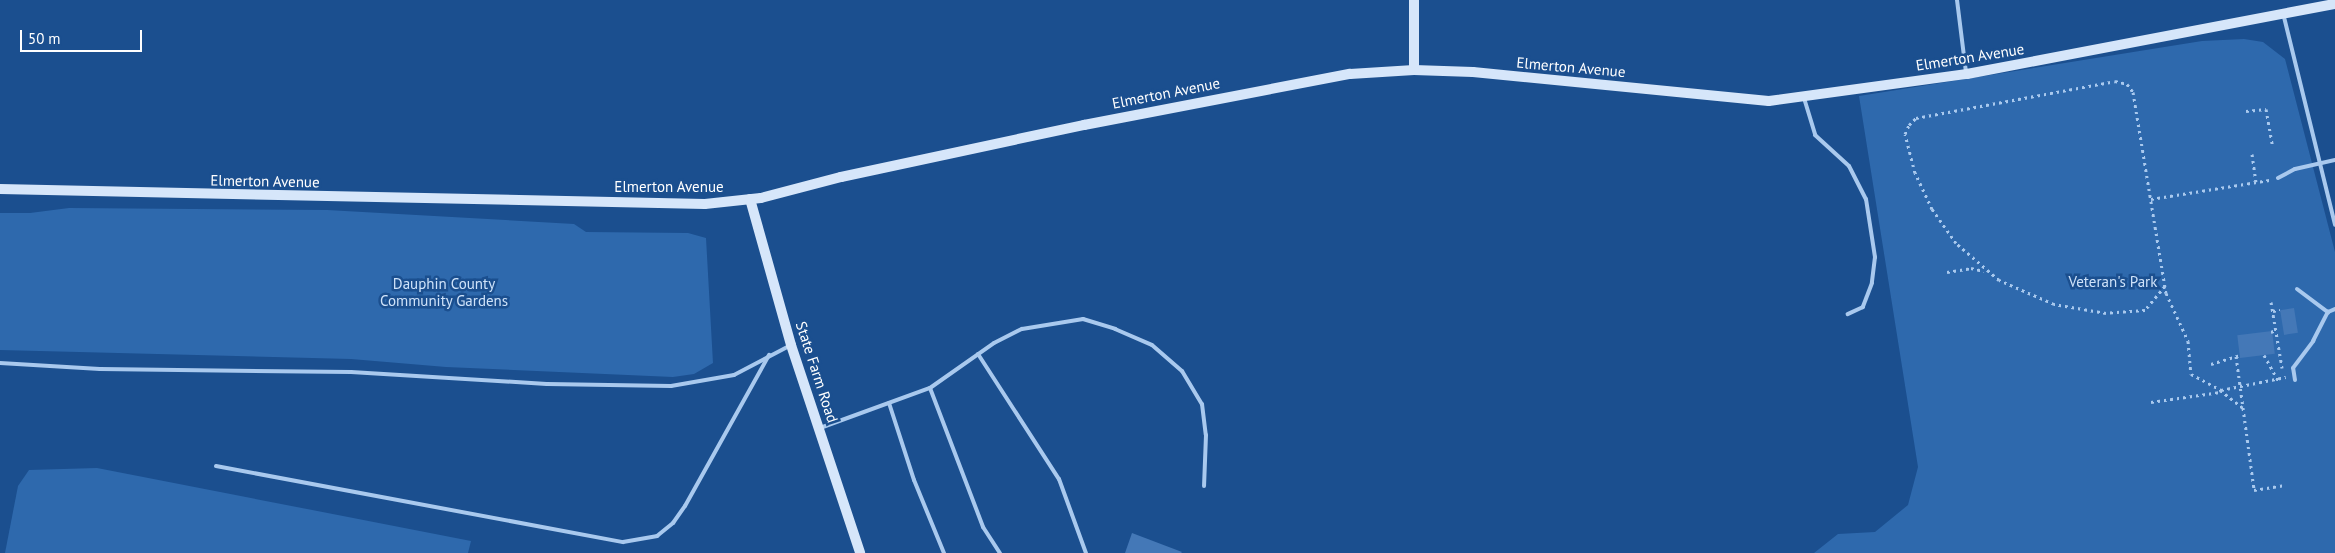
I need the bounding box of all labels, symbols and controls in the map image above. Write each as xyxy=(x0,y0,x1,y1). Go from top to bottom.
scale bar xyxy=(22,20,145,52)
text: 50 m xyxy=(28,29,61,48)
street label: Elmerton Avenue xyxy=(1914,40,2026,74)
street label: Elmerton Avenue xyxy=(1516,53,1626,81)
street label: Elmerton Avenue xyxy=(1110,74,1222,112)
street label: Elmerton Avenue xyxy=(210,171,320,191)
street label: Elmerton Avenue xyxy=(614,178,724,196)
park label: Veteran's Park xyxy=(2069,273,2157,291)
park label: Dauphin County Community Gardens xyxy=(380,274,508,309)
street label: State Farm Road xyxy=(792,319,842,425)

